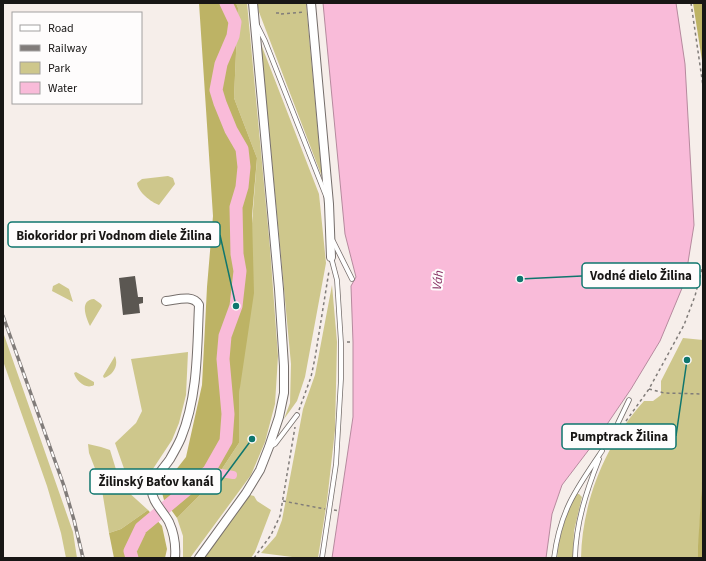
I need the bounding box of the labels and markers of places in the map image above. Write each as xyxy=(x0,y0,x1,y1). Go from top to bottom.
callout: Biokoridor pri Vodnom diele Žilina xyxy=(8,222,220,247)
callout: Vodné dielo Žilina xyxy=(582,263,700,288)
callout: Pumptrack Žilina xyxy=(562,424,676,449)
callout: Žilinský Baťov kanál xyxy=(90,469,221,494)

